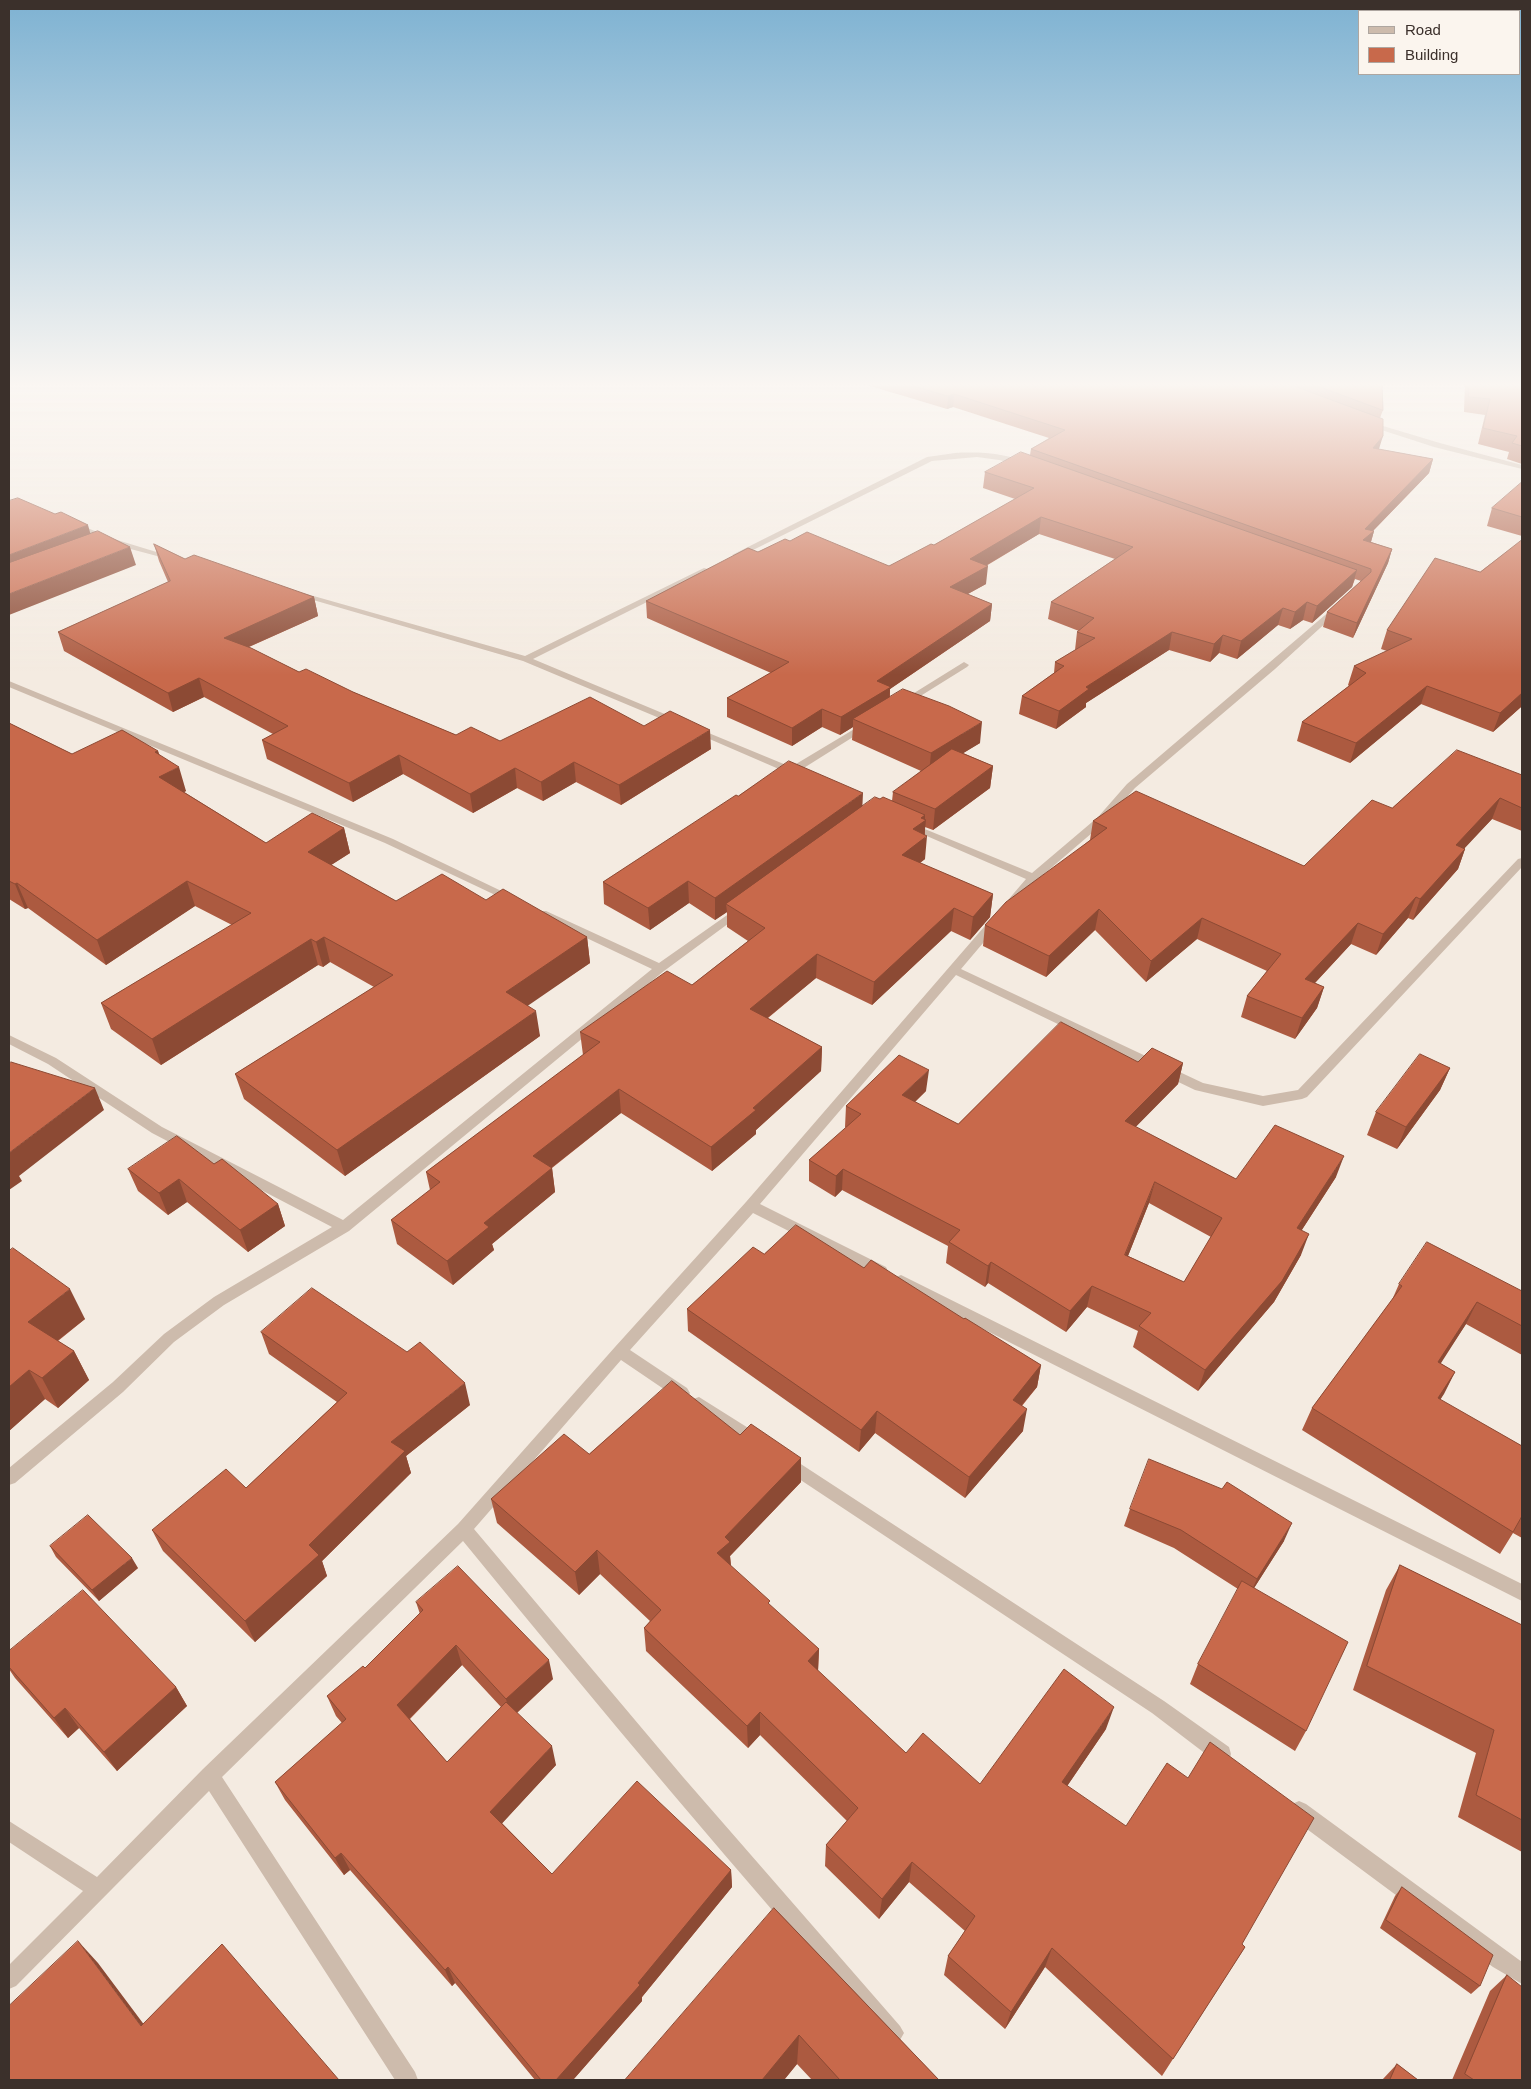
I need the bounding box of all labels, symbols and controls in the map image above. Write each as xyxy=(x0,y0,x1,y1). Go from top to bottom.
legend xyxy=(1358,10,1521,75)
text: Road xyxy=(1405,21,1441,38)
text: Building xyxy=(1405,46,1458,63)

